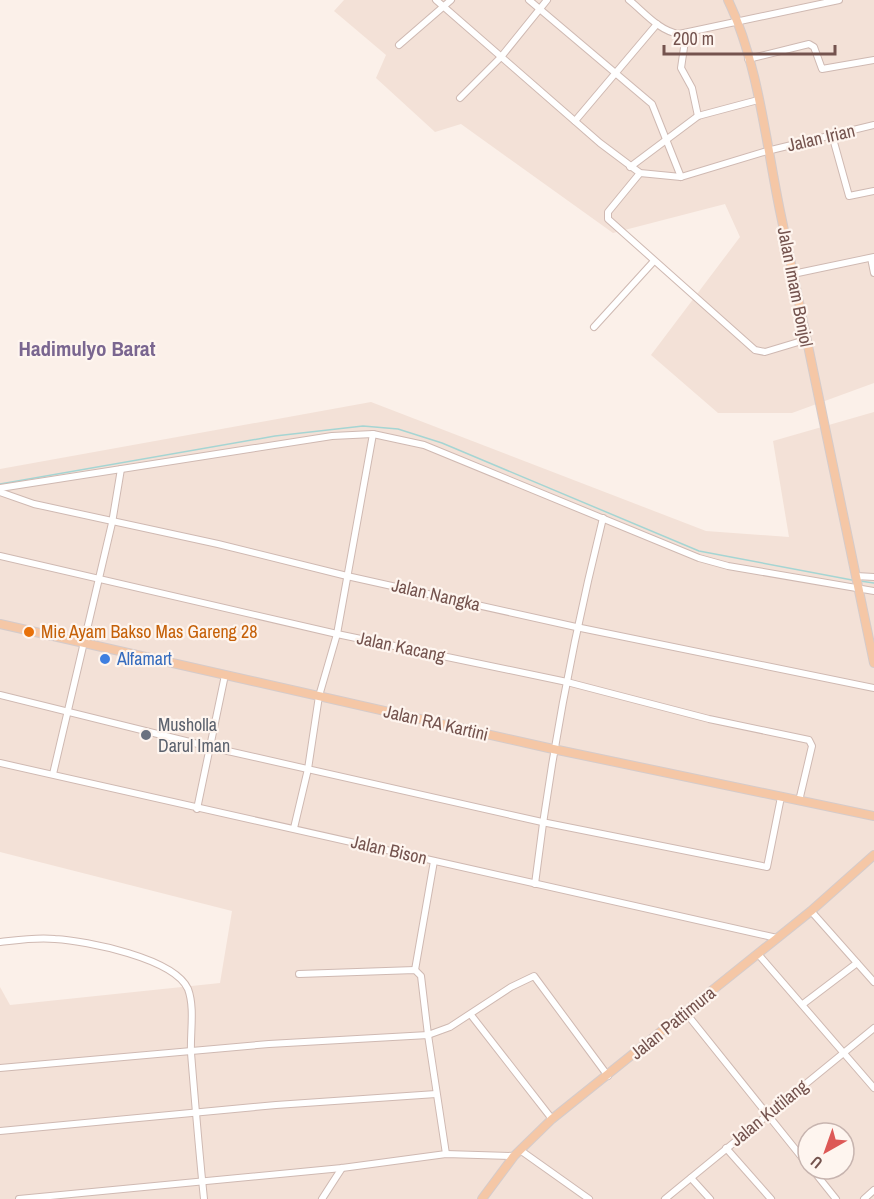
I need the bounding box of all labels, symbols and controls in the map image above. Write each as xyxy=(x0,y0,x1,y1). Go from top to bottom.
scale bar xyxy=(664,18,835,56)
text: 200 m xyxy=(673,26,714,51)
street label: Jalan Irian xyxy=(784,118,857,157)
street label: Jalan Imam Bonjol xyxy=(772,225,819,349)
district label: Hadimulyo Barat xyxy=(19,334,156,363)
street label: Jalan Nangka xyxy=(389,572,483,617)
place label: Mie Ayam Bakso Mas Gareng 28 xyxy=(41,619,257,644)
marker: Mie Ayam Bakso Mas Gareng 28 xyxy=(22,625,36,639)
street label: Jalan Kacang xyxy=(355,625,448,668)
place label: Alfamart xyxy=(116,646,172,671)
marker: Alfamart xyxy=(98,652,112,666)
street label: Jalan RA Kartini xyxy=(381,698,491,747)
place label: Musholla Darul Iman xyxy=(158,712,230,758)
marker: Musholla Darul Iman xyxy=(139,728,153,742)
street label: Jalan Bison xyxy=(349,829,430,870)
street label: Jalan Pattimura xyxy=(625,980,721,1065)
street label: Jalan Kutilang xyxy=(724,1073,814,1152)
north arrow xyxy=(796,1121,856,1181)
text: U xyxy=(806,1151,827,1174)

